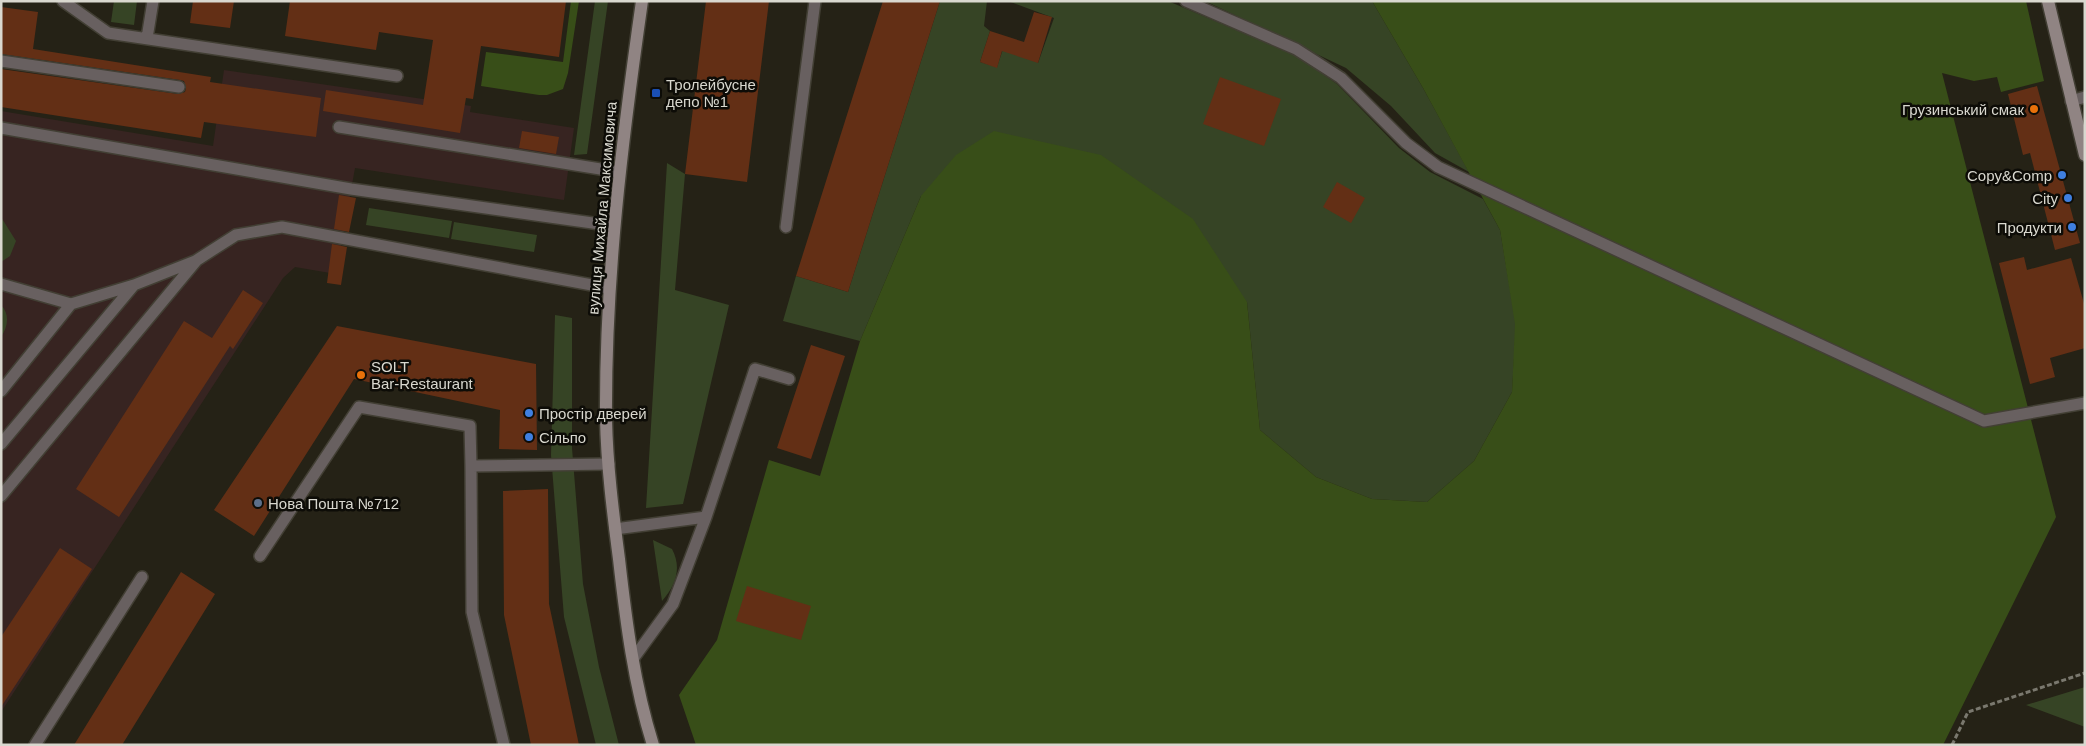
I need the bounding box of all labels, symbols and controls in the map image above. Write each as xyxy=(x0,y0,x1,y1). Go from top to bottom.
place label: Тролейбусне депо №1 xyxy=(666,76,756,110)
marker: Тролейбусне депо №1 xyxy=(650,87,662,99)
street label: вулиця Михайла Максимовича xyxy=(584,100,620,315)
place label: Грузинський смак xyxy=(1902,101,2024,118)
marker: Грузинський смак xyxy=(2028,103,2040,115)
place label: Copy&Comp xyxy=(1967,167,2052,184)
marker: Copy&Comp xyxy=(2056,169,2068,181)
place label: City xyxy=(2032,190,2058,207)
marker: City xyxy=(2062,192,2074,204)
place label: Продукти xyxy=(1997,219,2062,236)
marker: Продукти xyxy=(2066,221,2078,233)
place label: SOLT Bar-Restaurant xyxy=(371,358,474,392)
marker: SOLT Bar-Restaurant xyxy=(355,369,367,381)
place label: Простір дверей xyxy=(539,405,647,422)
marker: Простір дверей xyxy=(523,407,535,419)
place label: Сільпо xyxy=(539,429,586,446)
marker: Сільпо xyxy=(523,431,535,443)
place label: Нова Пошта №712 xyxy=(268,495,399,512)
marker: Нова Пошта №712 xyxy=(252,497,264,509)

